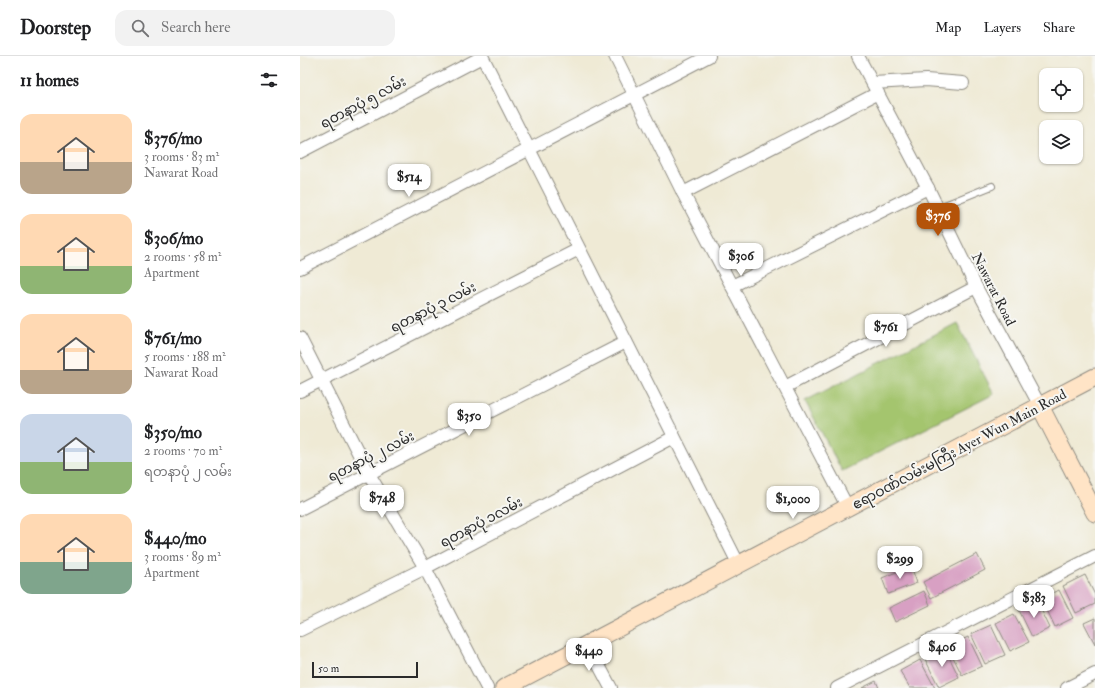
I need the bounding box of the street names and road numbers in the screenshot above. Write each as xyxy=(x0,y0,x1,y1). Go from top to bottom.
street label: ရတနာပုံ ၅ လမ်း xyxy=(317,71,410,135)
street label: Nawarat Road xyxy=(968,250,1019,329)
street label: ရတနာပုံ ၃ လမ်း xyxy=(387,277,480,339)
street label: ဧရာဝဏ်လမ်းမကြီး Ayer Wun Main Road xyxy=(848,384,1071,516)
street label: ရတနာပုံ ၂ လမ်း xyxy=(324,426,419,488)
street label: ရတနာပုံ ၁လမ်း xyxy=(436,492,527,554)

